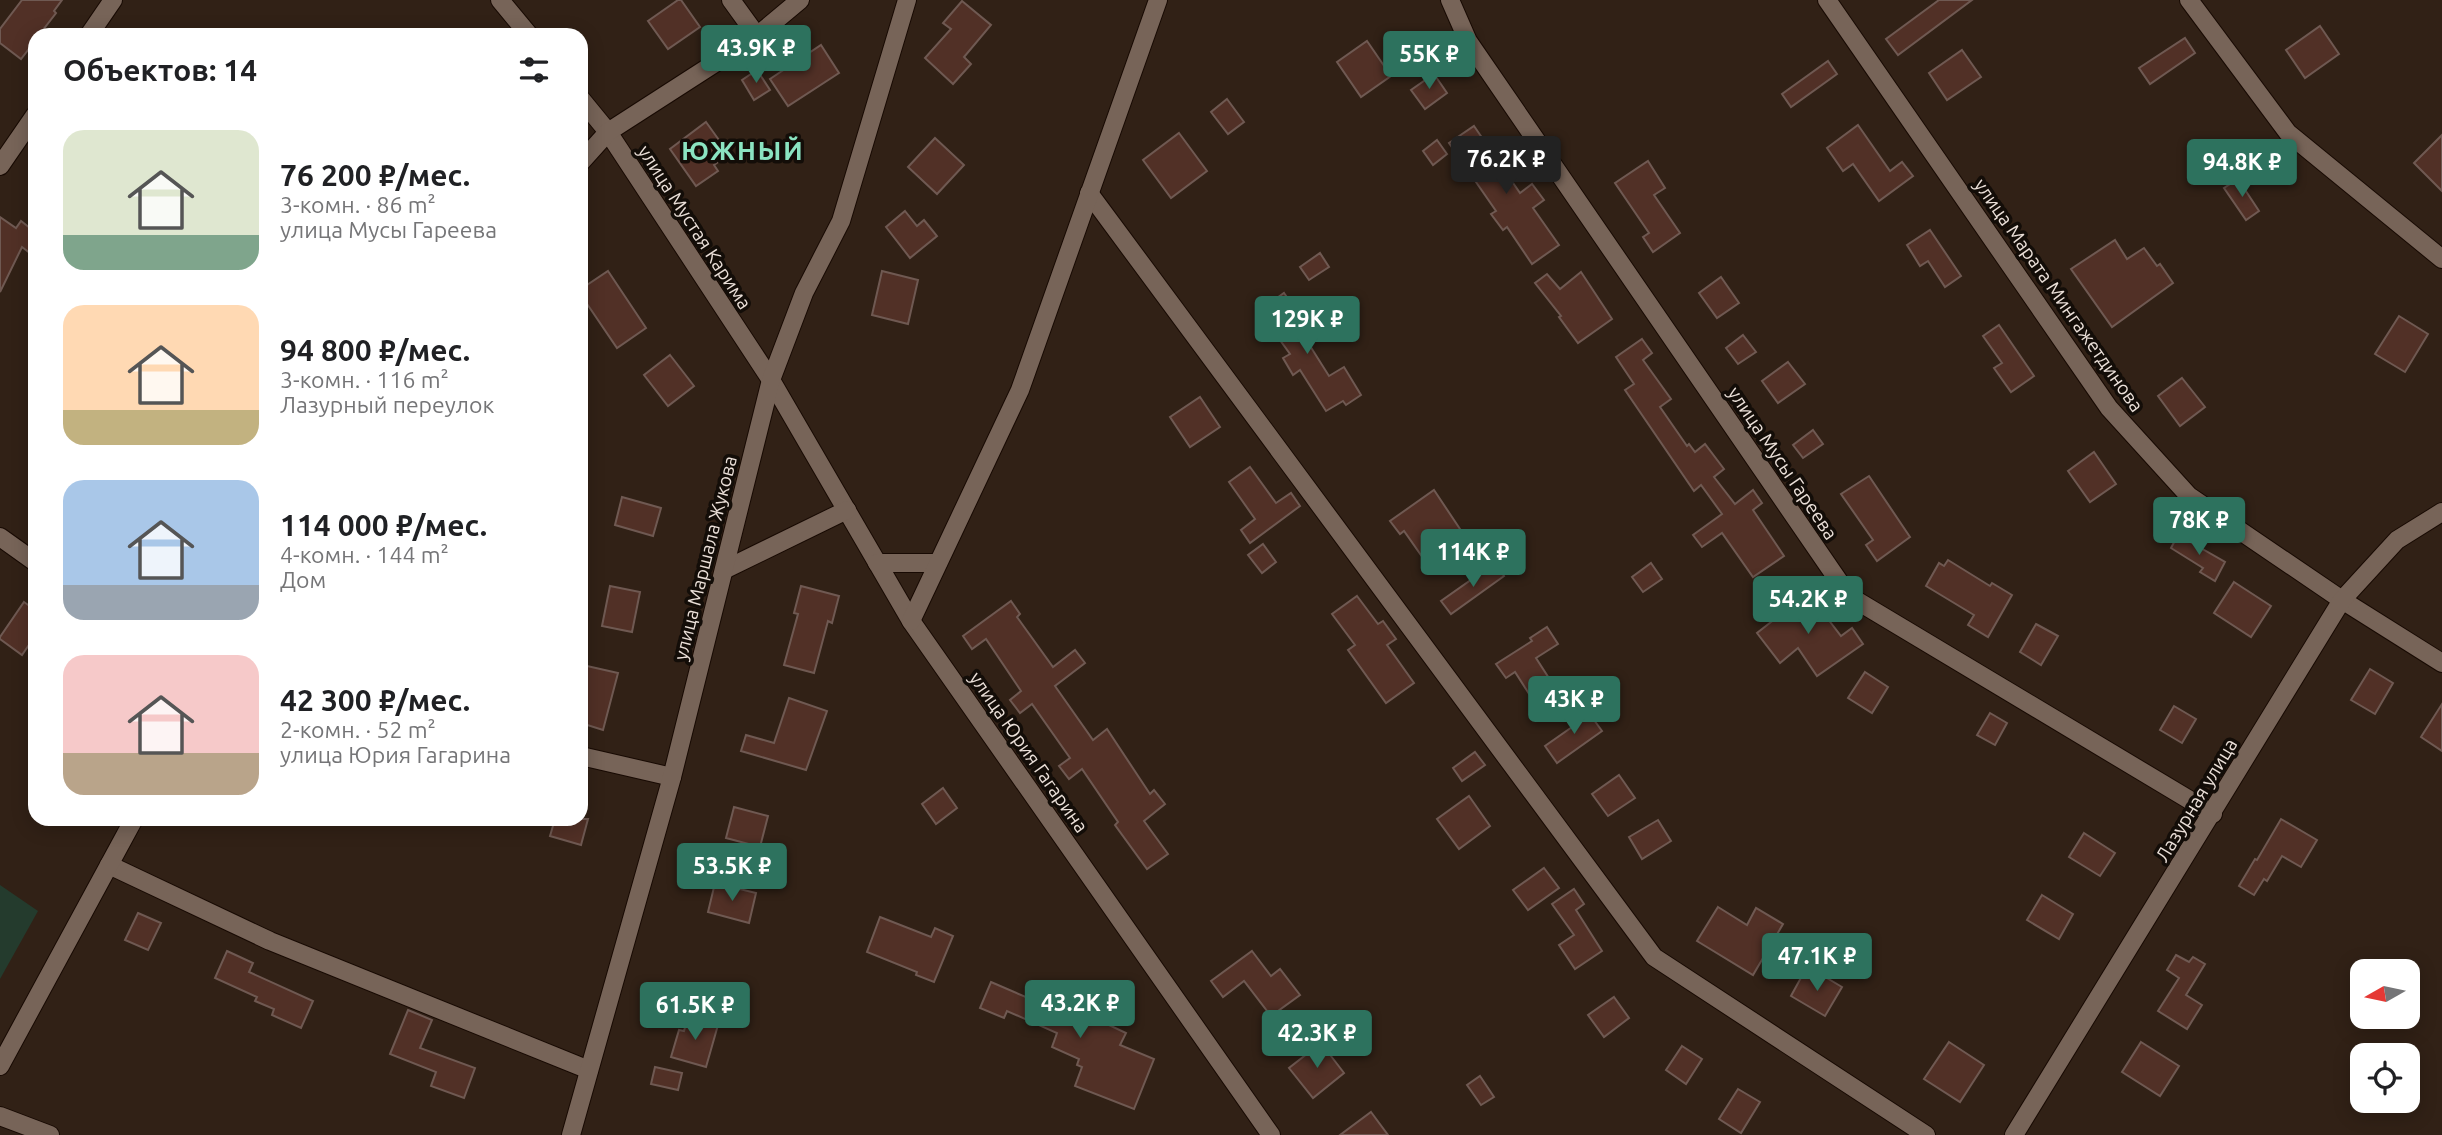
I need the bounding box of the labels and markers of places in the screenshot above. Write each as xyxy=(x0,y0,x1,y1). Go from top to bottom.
pin: 43.9K ₽ xyxy=(691,25,821,85)
pin: 55K ₽ xyxy=(1380,32,1478,91)
pin: 76.2K ₽ xyxy=(1441,136,1571,196)
pin: 94.8K ₽ xyxy=(2177,140,2307,199)
pin: 129K ₽ xyxy=(1250,296,1364,356)
pin: 78K ₽ xyxy=(2150,498,2248,557)
pin: 114K ₽ xyxy=(1416,530,1530,589)
pin: 54.2K ₽ xyxy=(1743,576,1873,636)
pin: 43K ₽ xyxy=(1525,676,1623,736)
pin: 53.5K ₽ xyxy=(667,844,797,903)
pin: 47.1K ₽ xyxy=(1752,934,1882,993)
pin: 43.2K ₽ xyxy=(1015,981,1145,1040)
pin: 61.5K ₽ xyxy=(630,982,760,1042)
pin: 42.3K ₽ xyxy=(1252,1010,1382,1070)

